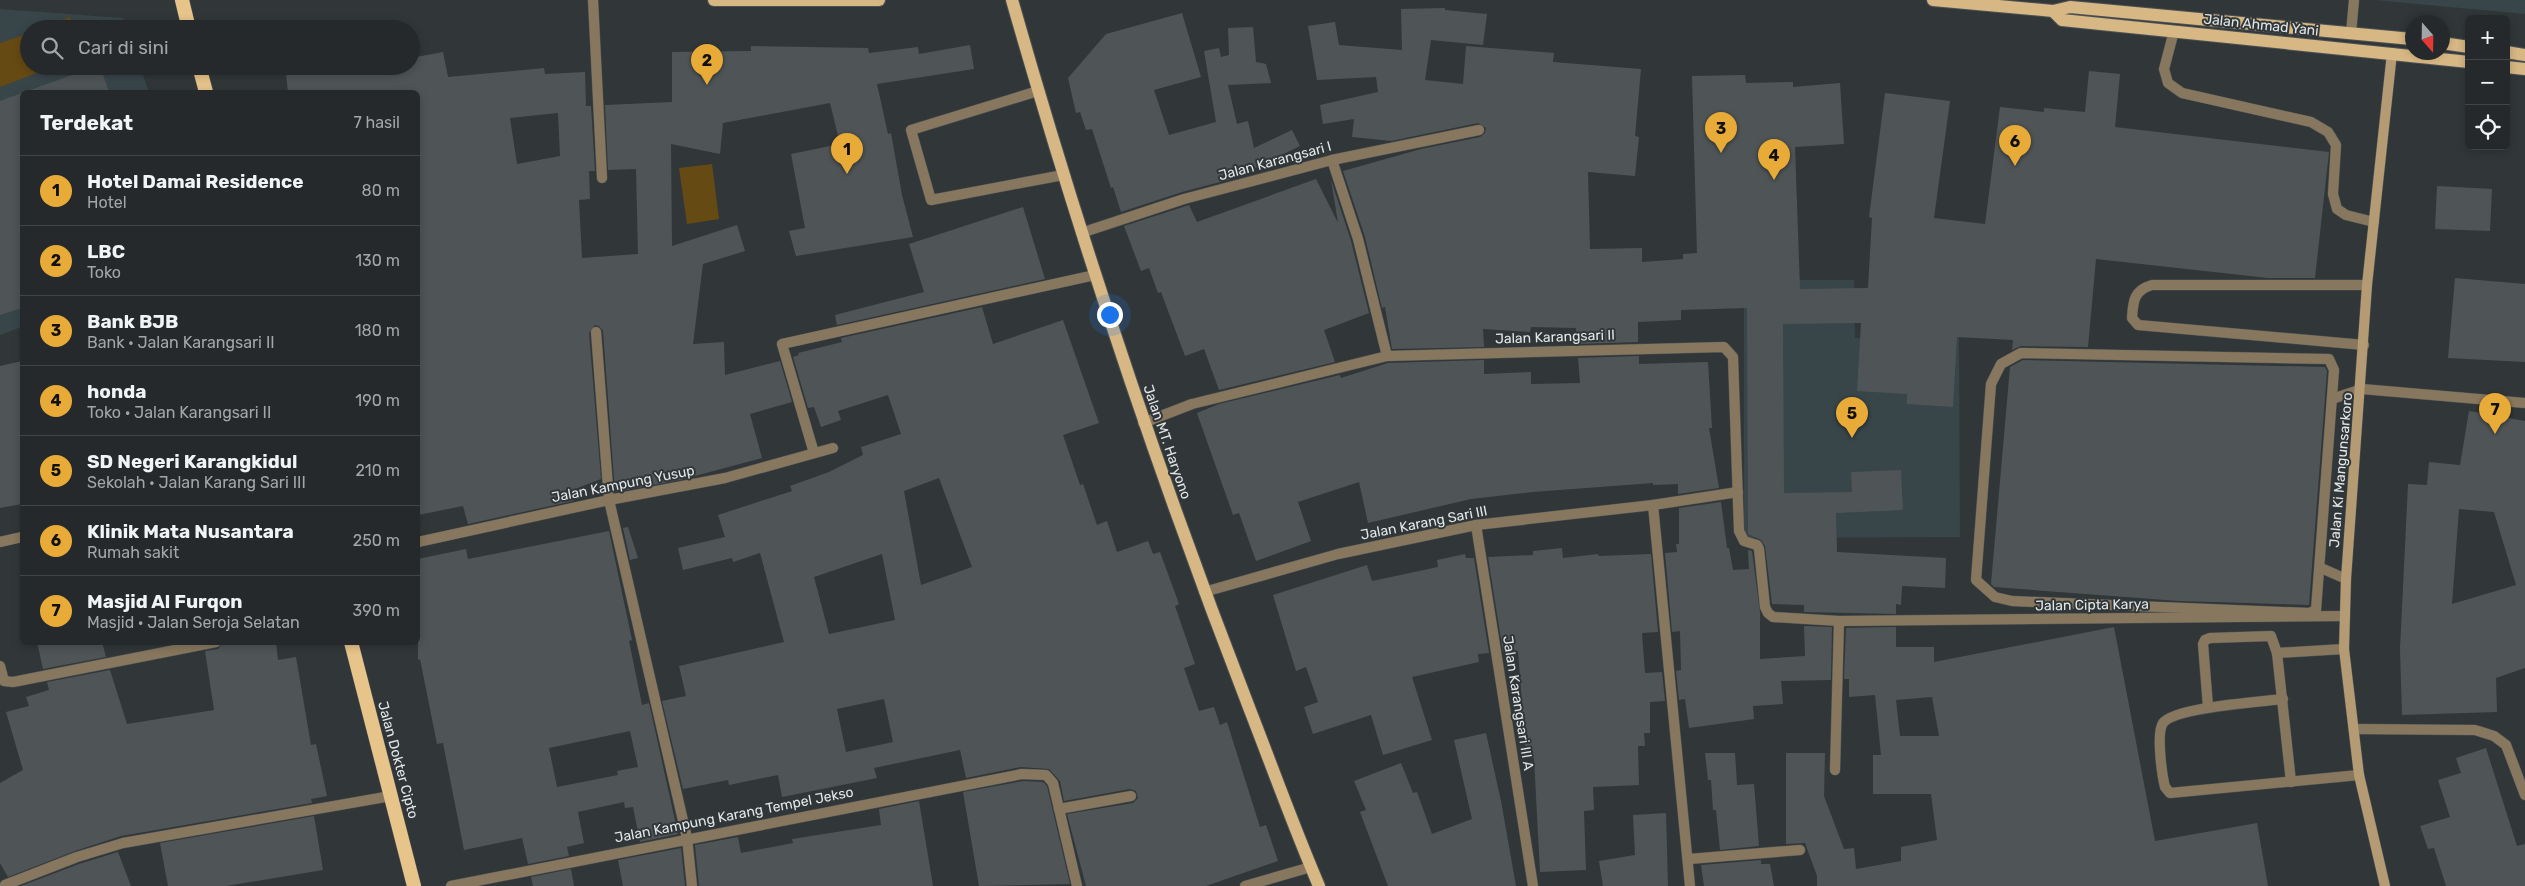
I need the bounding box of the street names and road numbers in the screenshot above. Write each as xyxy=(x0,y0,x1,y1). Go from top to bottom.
street label: Jalan Ahmad Yani xyxy=(2202,10,2320,40)
street label: Jalan Karangsari I xyxy=(1217,138,1333,184)
street label: Jalan Karangsari II xyxy=(1495,326,1615,348)
street label: Jalan MT. Haryono xyxy=(1139,383,1195,501)
street label: Jalan Ki Mangunsarkoro xyxy=(2326,392,2356,548)
street label: Jalan Kampung Yusup xyxy=(550,462,696,506)
street label: Jalan Karang Sari III xyxy=(1359,502,1489,544)
street label: Jalan Cipta Karya xyxy=(2035,596,2149,614)
street label: Jalan Karangsari III A xyxy=(1499,634,1537,772)
street label: Jalan Dokter Cipto xyxy=(374,699,422,821)
street label: Jalan Kampung Karang Tempel Jekso xyxy=(613,783,855,847)

